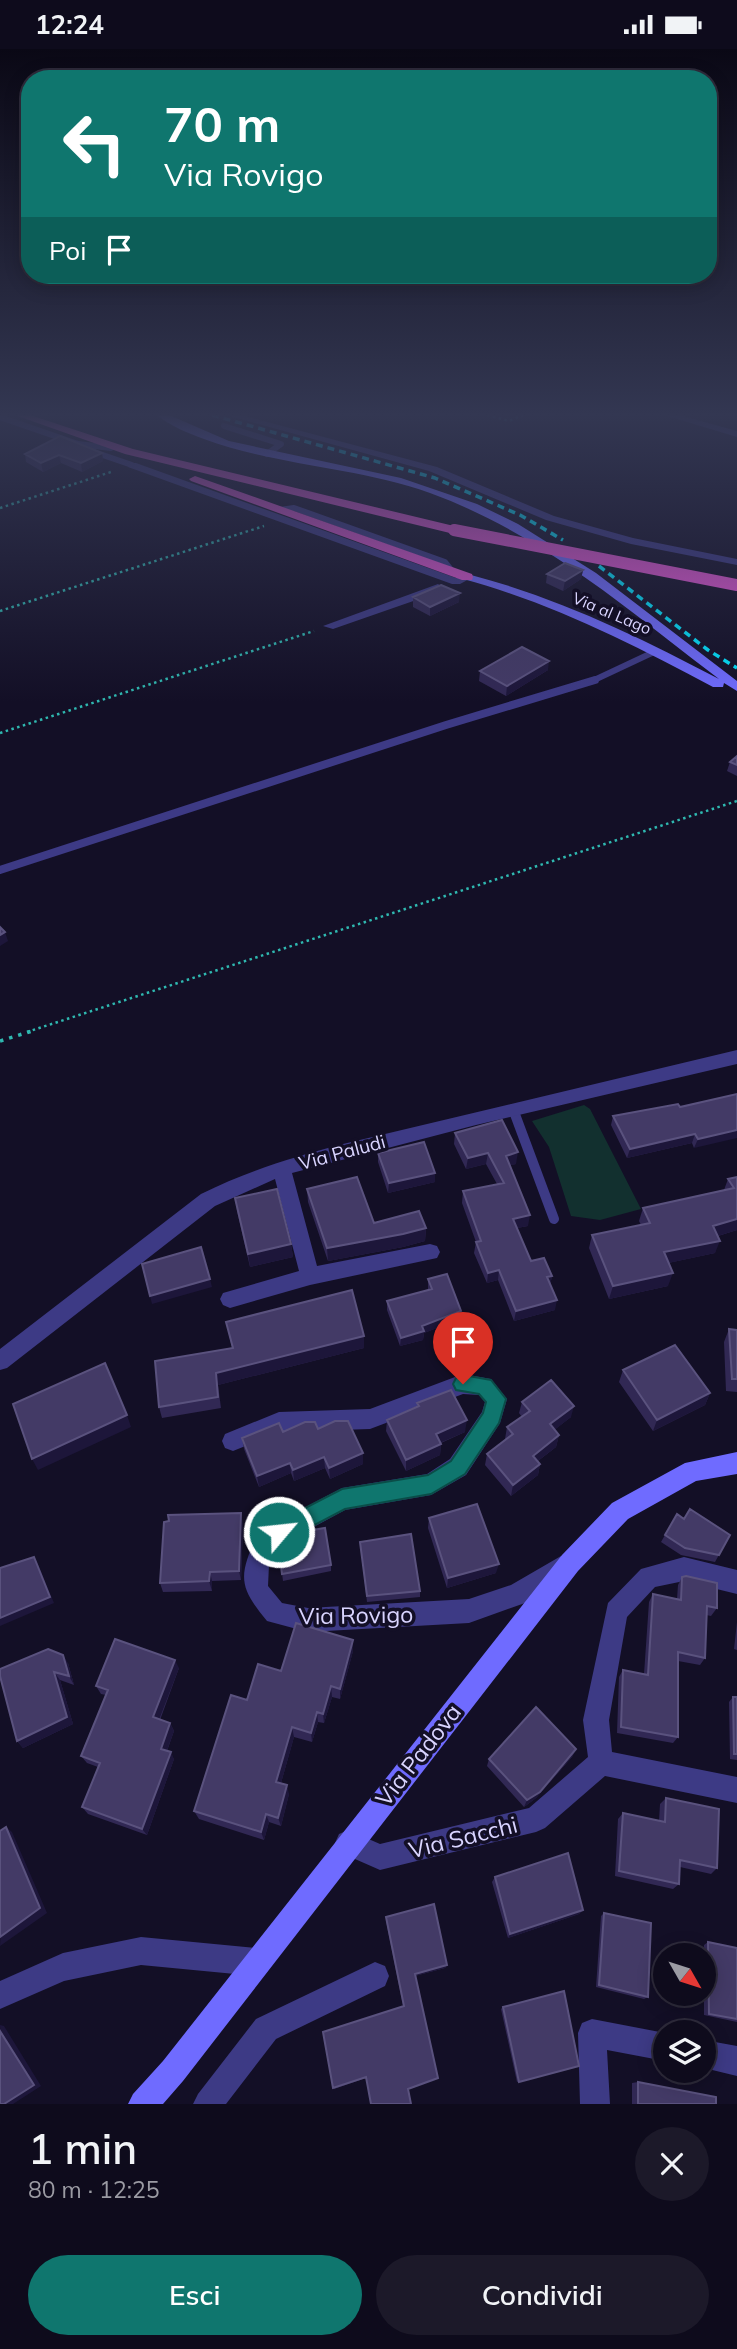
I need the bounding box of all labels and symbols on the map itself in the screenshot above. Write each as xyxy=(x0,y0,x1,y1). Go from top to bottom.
street label: Via al Lago xyxy=(570,587,654,639)
street label: Via Paludi xyxy=(296,1129,388,1175)
pin xyxy=(433,1312,493,1384)
position arrow xyxy=(242,1495,316,1569)
street label: Via Rovigo xyxy=(298,1600,414,1630)
street label: Via Padova xyxy=(369,1698,467,1812)
street label: Via Sacchi xyxy=(406,1810,520,1864)
north arrow xyxy=(653,1943,716,2005)

